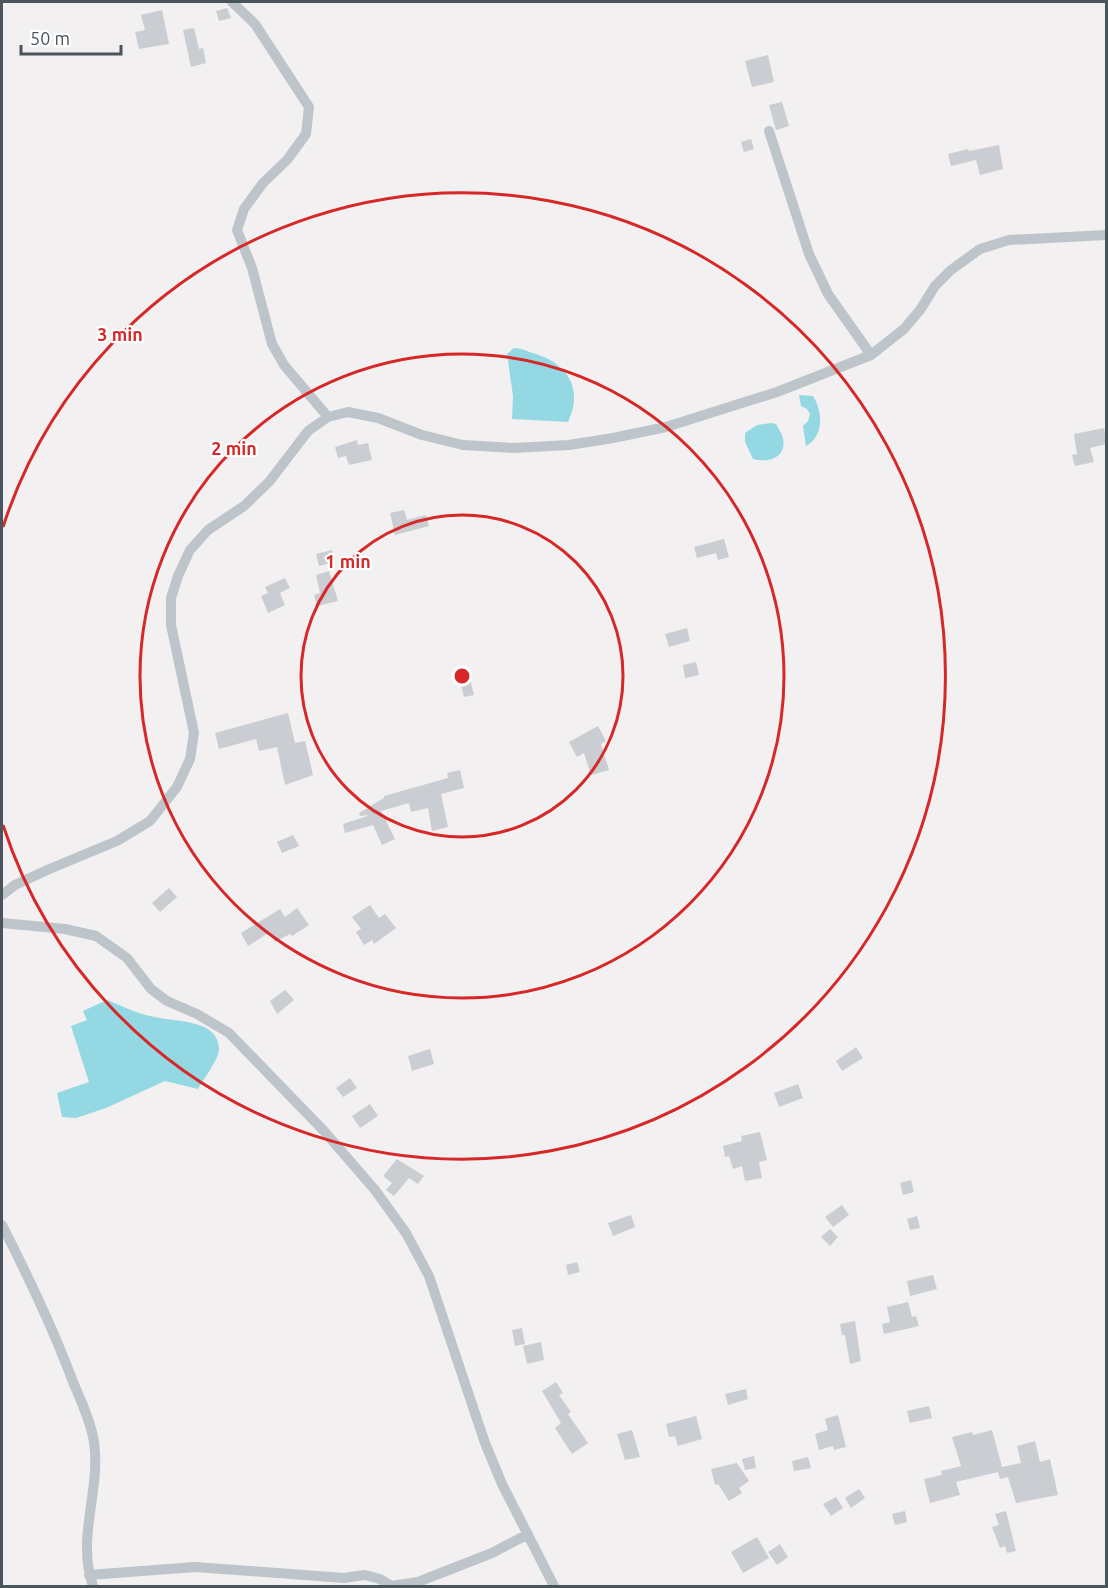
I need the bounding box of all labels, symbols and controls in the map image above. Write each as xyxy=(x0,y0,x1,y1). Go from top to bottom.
scale bar xyxy=(21,18,122,56)
text: 50 m xyxy=(30,28,70,48)
text: 3 min xyxy=(97,324,143,344)
text: 2 min xyxy=(211,438,257,458)
text: 1 min xyxy=(325,551,371,571)
centre of rings xyxy=(452,666,472,686)

